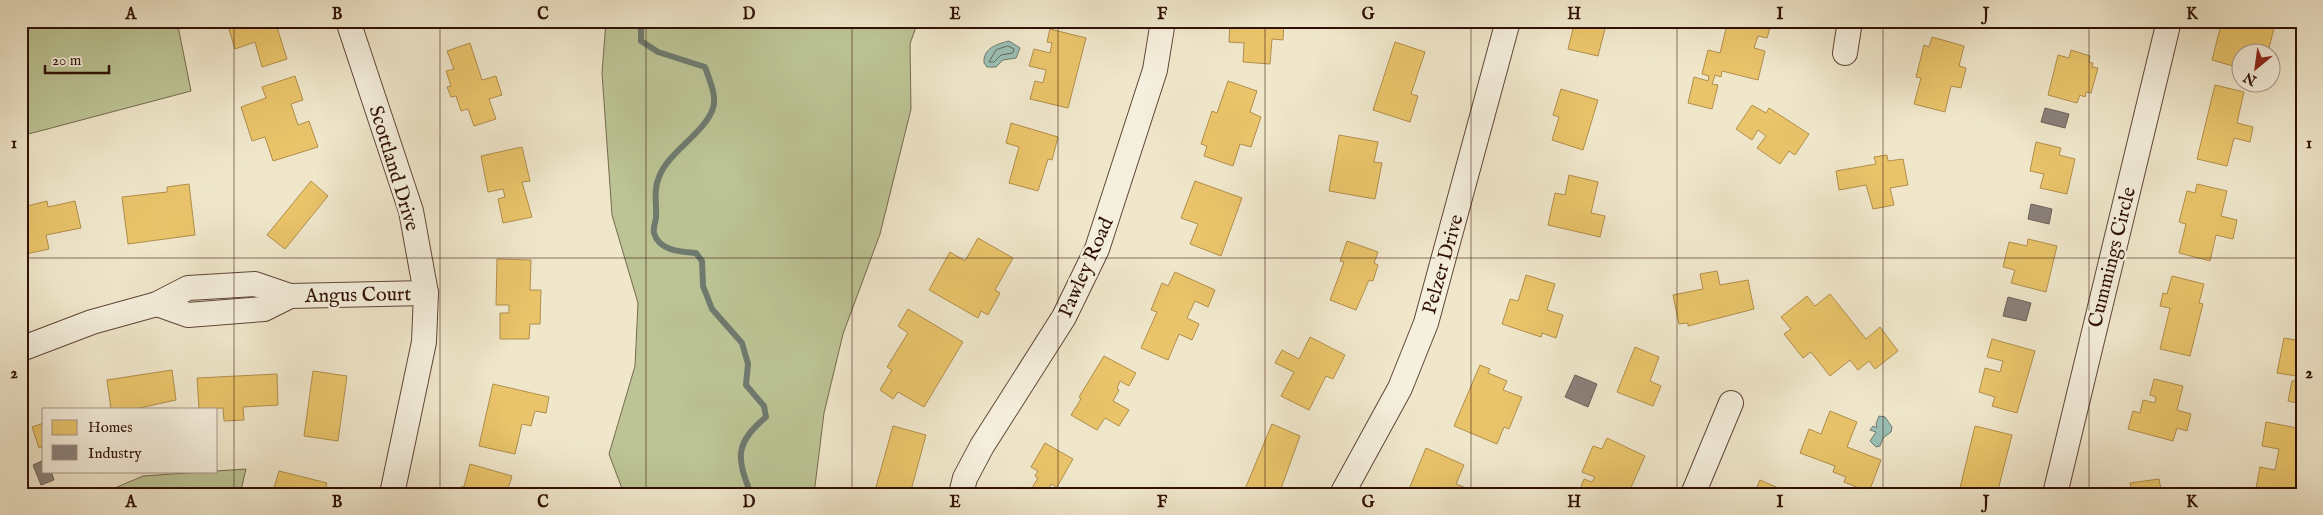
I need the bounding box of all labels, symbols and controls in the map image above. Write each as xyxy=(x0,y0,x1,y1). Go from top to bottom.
text: A xyxy=(125,5,138,25)
text: B xyxy=(332,5,343,25)
text: C xyxy=(537,5,549,25)
text: D xyxy=(743,5,756,25)
text: E xyxy=(949,5,961,25)
text: F xyxy=(1157,5,1168,25)
text: G xyxy=(1362,5,1375,25)
text: H xyxy=(1567,5,1581,25)
text: I xyxy=(1777,5,1784,25)
text: J xyxy=(1981,5,1990,25)
text: K xyxy=(2186,5,2199,25)
scale bar xyxy=(45,42,109,74)
north arrow xyxy=(2230,42,2280,92)
text: 20 m xyxy=(52,51,82,70)
text: N xyxy=(2241,68,2261,90)
street label: Scottland Drive xyxy=(363,103,424,234)
text: 1 xyxy=(11,134,17,154)
text: 1 xyxy=(2306,134,2312,154)
street label: Cummings Circle xyxy=(2083,185,2142,330)
street label: Pelzer Drive xyxy=(1417,212,1470,317)
street label: Pawley Road xyxy=(1053,213,1120,321)
street label: Angus Court xyxy=(304,282,412,309)
text: 2 xyxy=(10,364,18,384)
text: 2 xyxy=(2305,364,2313,384)
legend xyxy=(42,408,218,472)
text: Homes xyxy=(88,418,132,437)
text: Industry xyxy=(88,444,142,463)
text: A xyxy=(125,493,138,513)
text: B xyxy=(332,493,343,513)
text: C xyxy=(537,493,549,513)
text: D xyxy=(743,493,756,513)
text: E xyxy=(949,493,961,513)
text: F xyxy=(1157,493,1168,513)
text: G xyxy=(1362,493,1375,513)
text: H xyxy=(1567,493,1581,513)
text: I xyxy=(1777,493,1784,513)
text: J xyxy=(1981,493,1990,513)
text: K xyxy=(2186,493,2199,513)

